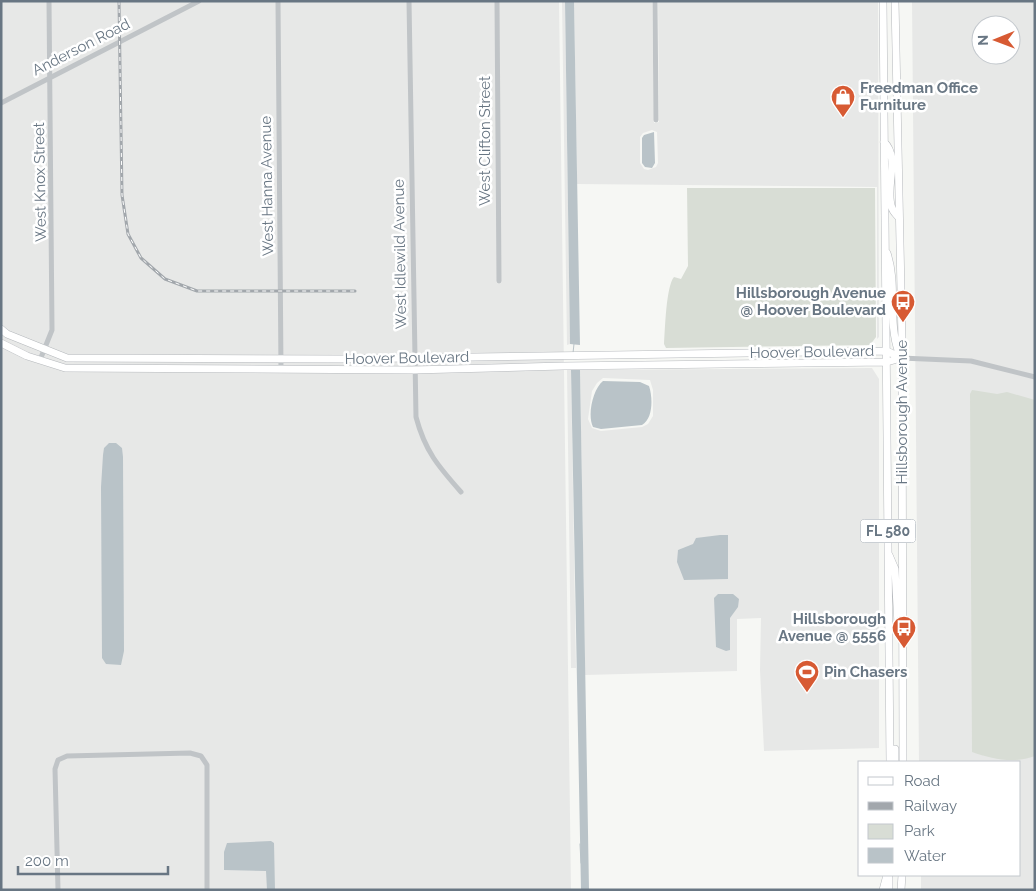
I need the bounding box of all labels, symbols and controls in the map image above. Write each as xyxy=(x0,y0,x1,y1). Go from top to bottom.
street label: Anderson Road xyxy=(29,15,133,79)
north arrow xyxy=(971,15,1021,65)
text: N xyxy=(975,35,991,46)
street label: West Clifton Street xyxy=(476,76,494,206)
place label: Freedman Office Furniture xyxy=(860,79,978,114)
shop icon: Freedman Office Furniture xyxy=(830,84,856,118)
street label: West Hanna Avenue xyxy=(257,115,277,256)
street label: West Knox Street xyxy=(30,122,50,242)
street label: West Idlewild Avenue xyxy=(390,179,410,329)
place label: Hillsborough Avenue @ Hoover Boulevard xyxy=(736,284,886,319)
bus stop icon: Hillsborough Avenue @ Hoover Boulevard xyxy=(890,289,916,323)
street label: Hillsborough Avenue xyxy=(893,339,911,484)
street label: Hoover Boulevard xyxy=(750,342,874,362)
street label: Hoover Boulevard xyxy=(345,348,469,368)
road number: FL 580 xyxy=(860,520,916,542)
place label: Hillsborough Avenue @ 5556 xyxy=(778,610,886,645)
bus stop icon: Hillsborough Avenue @ 5556 xyxy=(891,615,917,649)
sports icon: Pin Chasers xyxy=(794,659,820,693)
place label: Pin Chasers xyxy=(824,663,907,681)
legend xyxy=(858,761,1021,876)
text: Road xyxy=(904,772,940,790)
text: Railway xyxy=(904,797,957,815)
text: Park xyxy=(904,822,935,840)
scale bar xyxy=(18,844,168,876)
text: Water xyxy=(904,847,947,865)
text: 200 m xyxy=(25,852,69,870)

